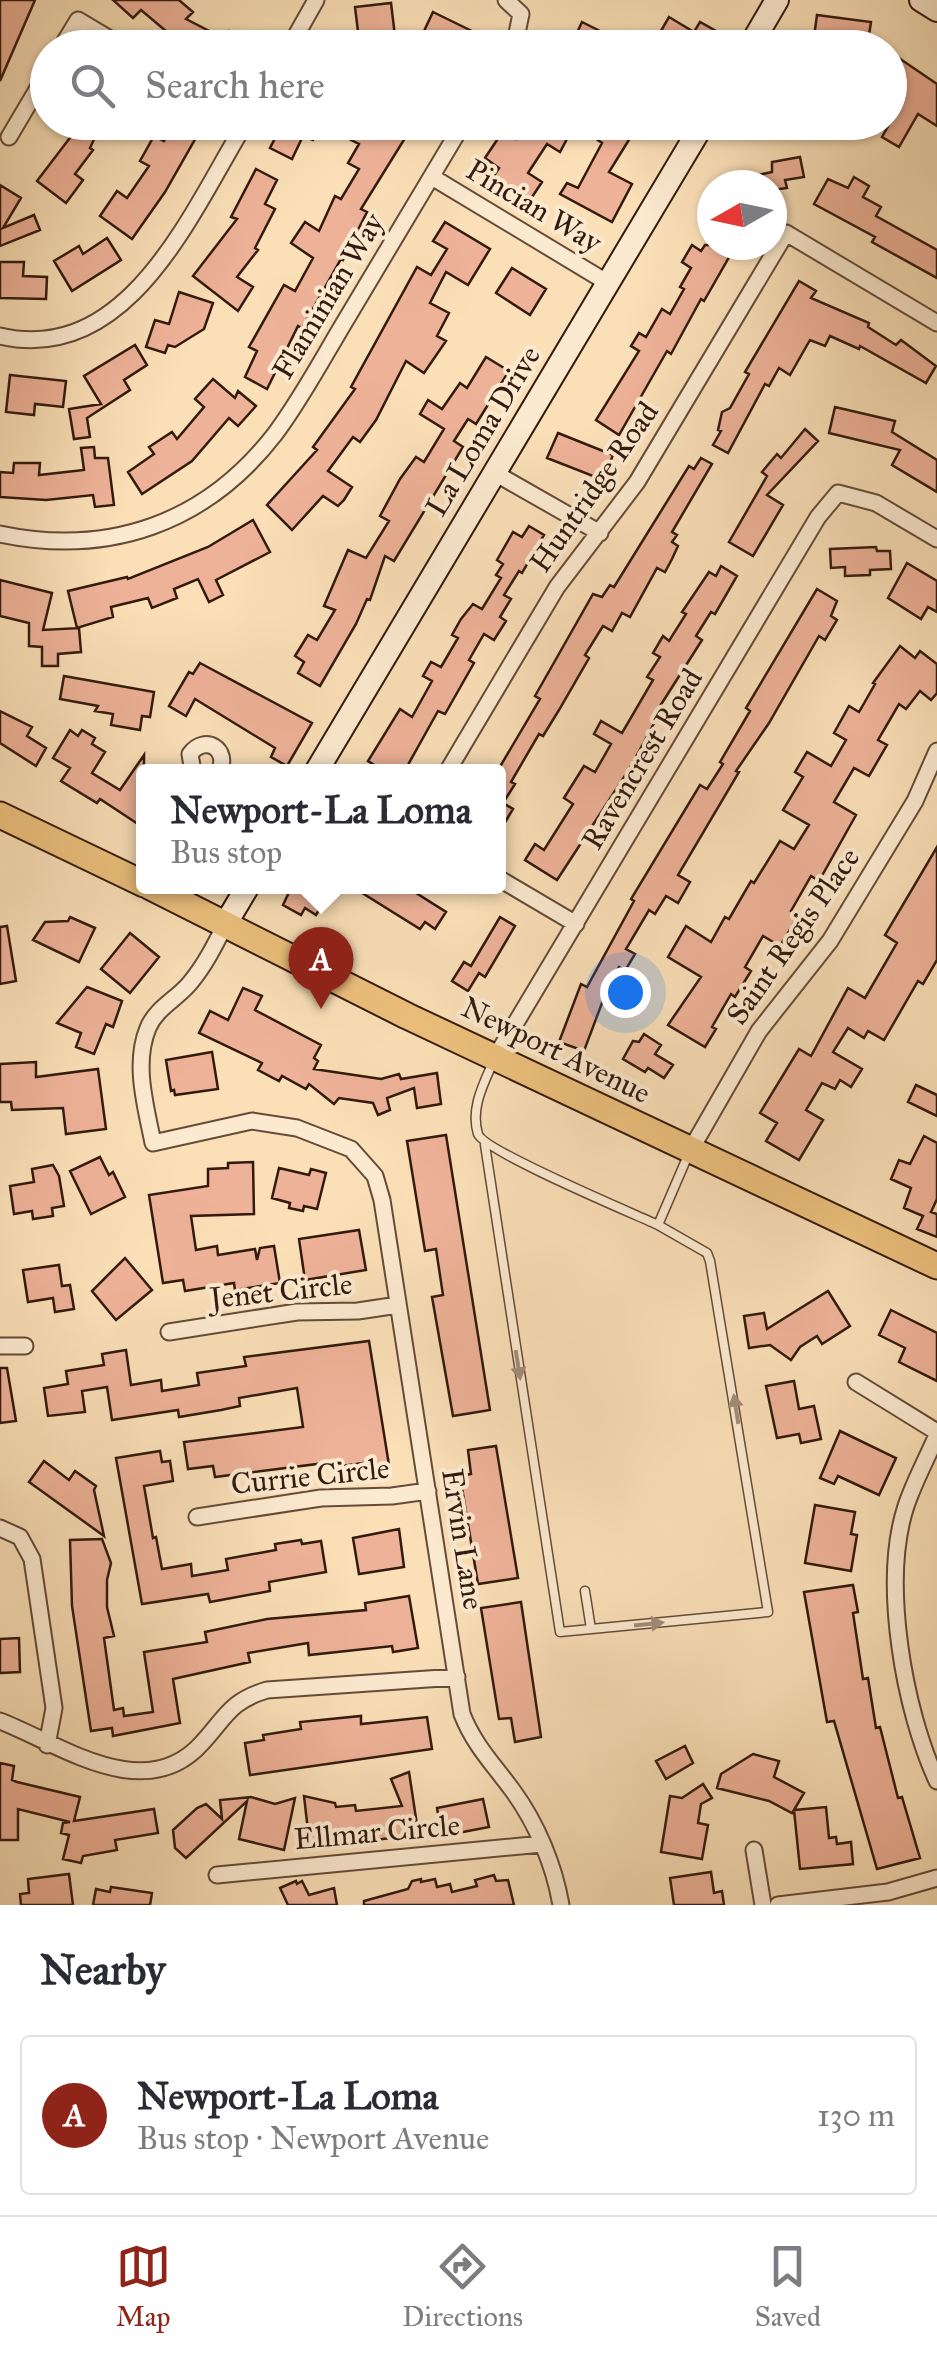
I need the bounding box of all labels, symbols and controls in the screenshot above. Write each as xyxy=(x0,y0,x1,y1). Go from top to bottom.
search box xyxy=(30,30,907,140)
icon: search xyxy=(65,58,120,113)
text: Search here xyxy=(145,62,325,108)
street label: Pincian Way xyxy=(460,152,609,261)
north arrow xyxy=(697,170,787,260)
street label: Flaminian Way xyxy=(264,206,392,385)
street label: La Loma Drive xyxy=(418,339,548,523)
street label: Huntridge Road xyxy=(522,395,666,579)
street label: Ravencrest Road xyxy=(574,662,710,856)
popup xyxy=(136,764,506,894)
text: Newport-La Loma xyxy=(170,787,472,833)
text: Bus stop xyxy=(170,833,282,872)
street label: Saint Regis Place xyxy=(719,841,867,1031)
pin: A xyxy=(288,926,354,1009)
your location xyxy=(600,967,651,1018)
street label: Newport Avenue xyxy=(456,989,656,1111)
street label: Jenet Circle xyxy=(205,1266,354,1317)
one-way arrow xyxy=(511,1350,527,1382)
one-way arrow xyxy=(727,1393,743,1424)
street label: Currie Circle xyxy=(229,1450,391,1502)
street label: Ervin Lane xyxy=(434,1466,492,1612)
one-way arrow xyxy=(634,1615,666,1631)
street label: Ellmar Circle xyxy=(293,1807,461,1857)
text: Nearby xyxy=(40,1944,165,1996)
text: Newport-La Loma xyxy=(137,2073,439,2119)
text: A xyxy=(64,2096,85,2135)
text: 130 m xyxy=(817,2096,895,2135)
text: Bus stop · Newport Avenue xyxy=(137,2119,489,2158)
tab: Map xyxy=(116,2239,171,2334)
tab: Directions xyxy=(402,2239,523,2334)
tab: Saved xyxy=(755,2239,821,2334)

